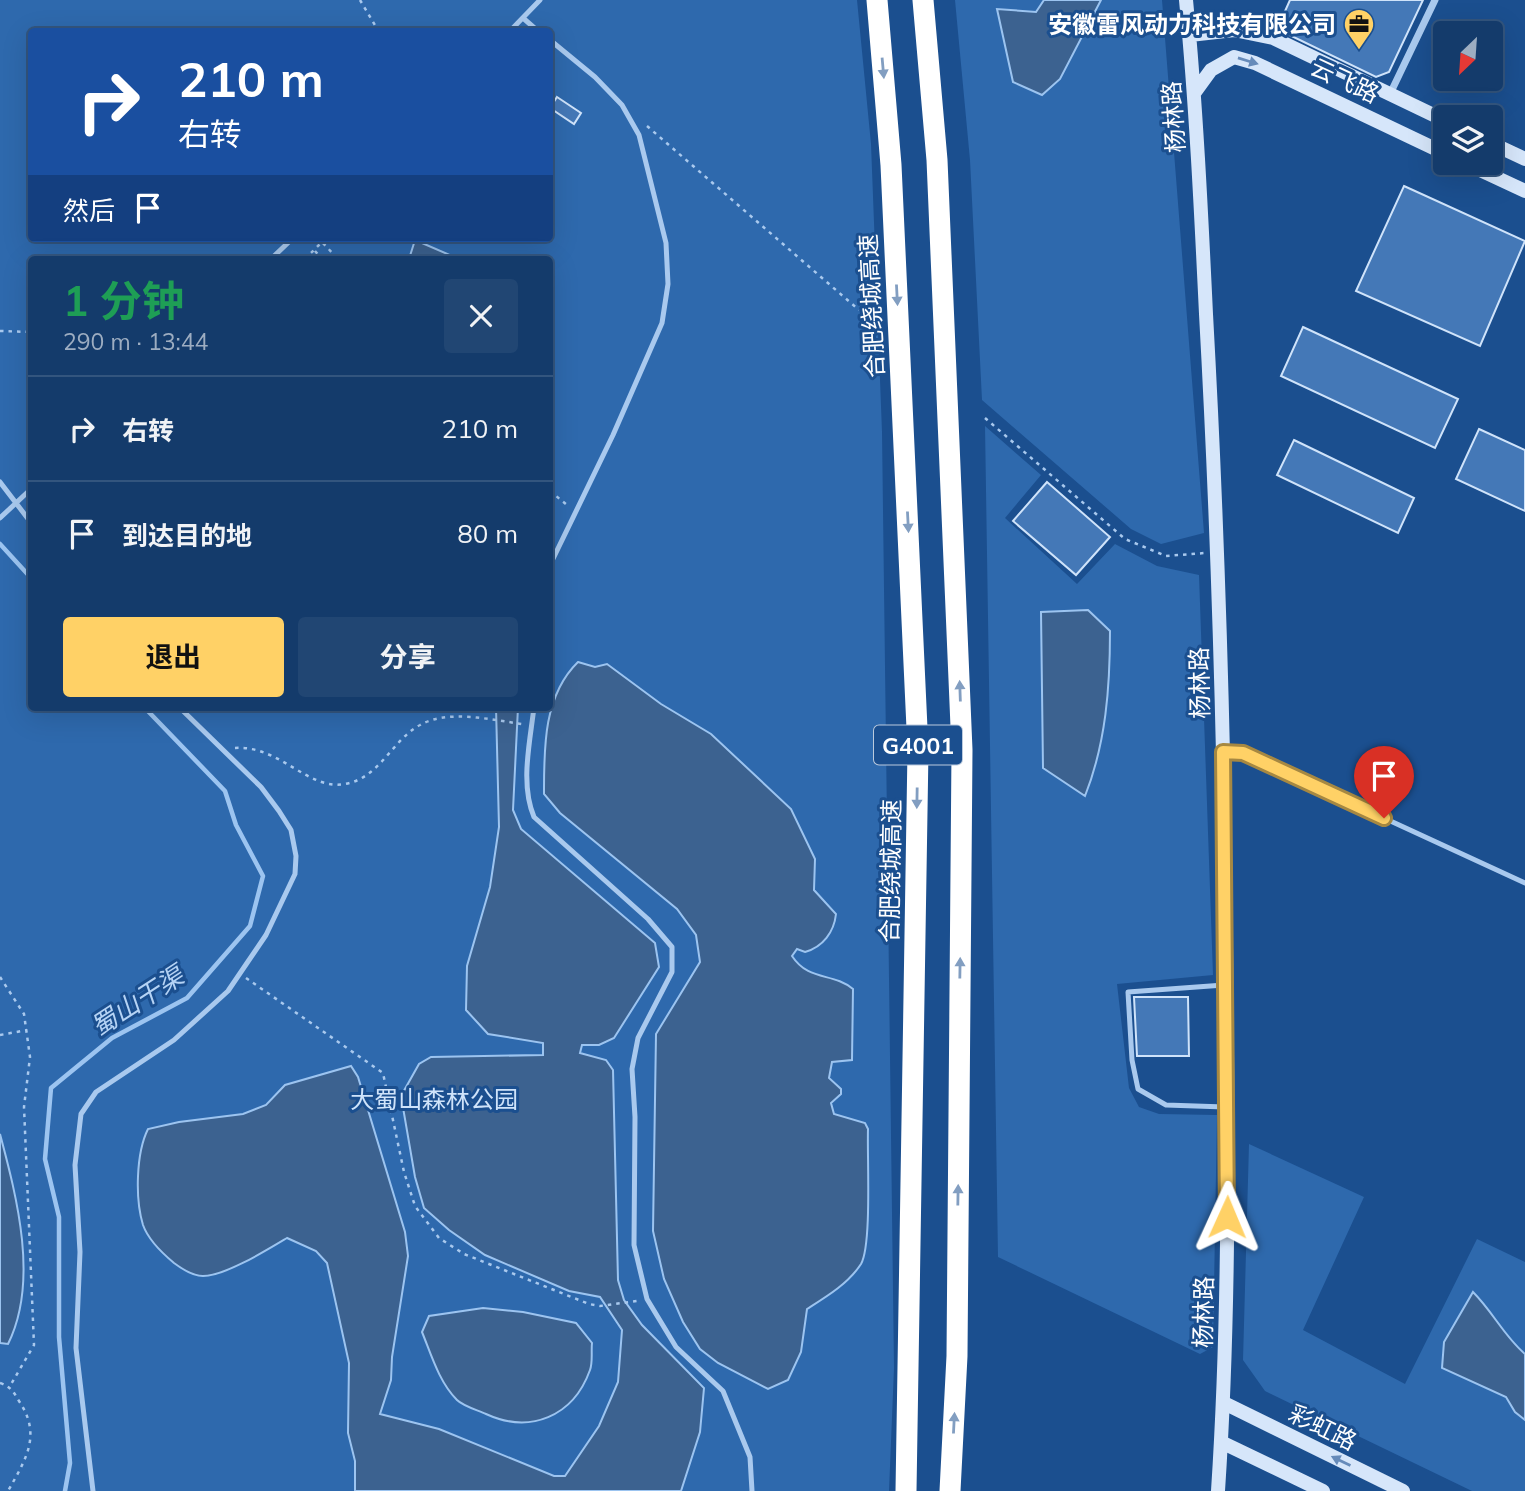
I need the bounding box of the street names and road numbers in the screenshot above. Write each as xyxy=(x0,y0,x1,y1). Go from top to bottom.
street label: 云飞路 xyxy=(1306,51,1384,109)
street label: 杨林路 xyxy=(1156,80,1190,154)
street label: 合肥绕城高速 xyxy=(852,233,890,379)
street label: 杨林路 xyxy=(1183,647,1215,719)
road number: G4001 xyxy=(874,726,962,764)
street label: 合肥绕城高速 xyxy=(874,799,906,943)
street label: 杨林路 xyxy=(1187,1276,1219,1348)
street label: 彩虹路 xyxy=(1284,1398,1362,1456)

